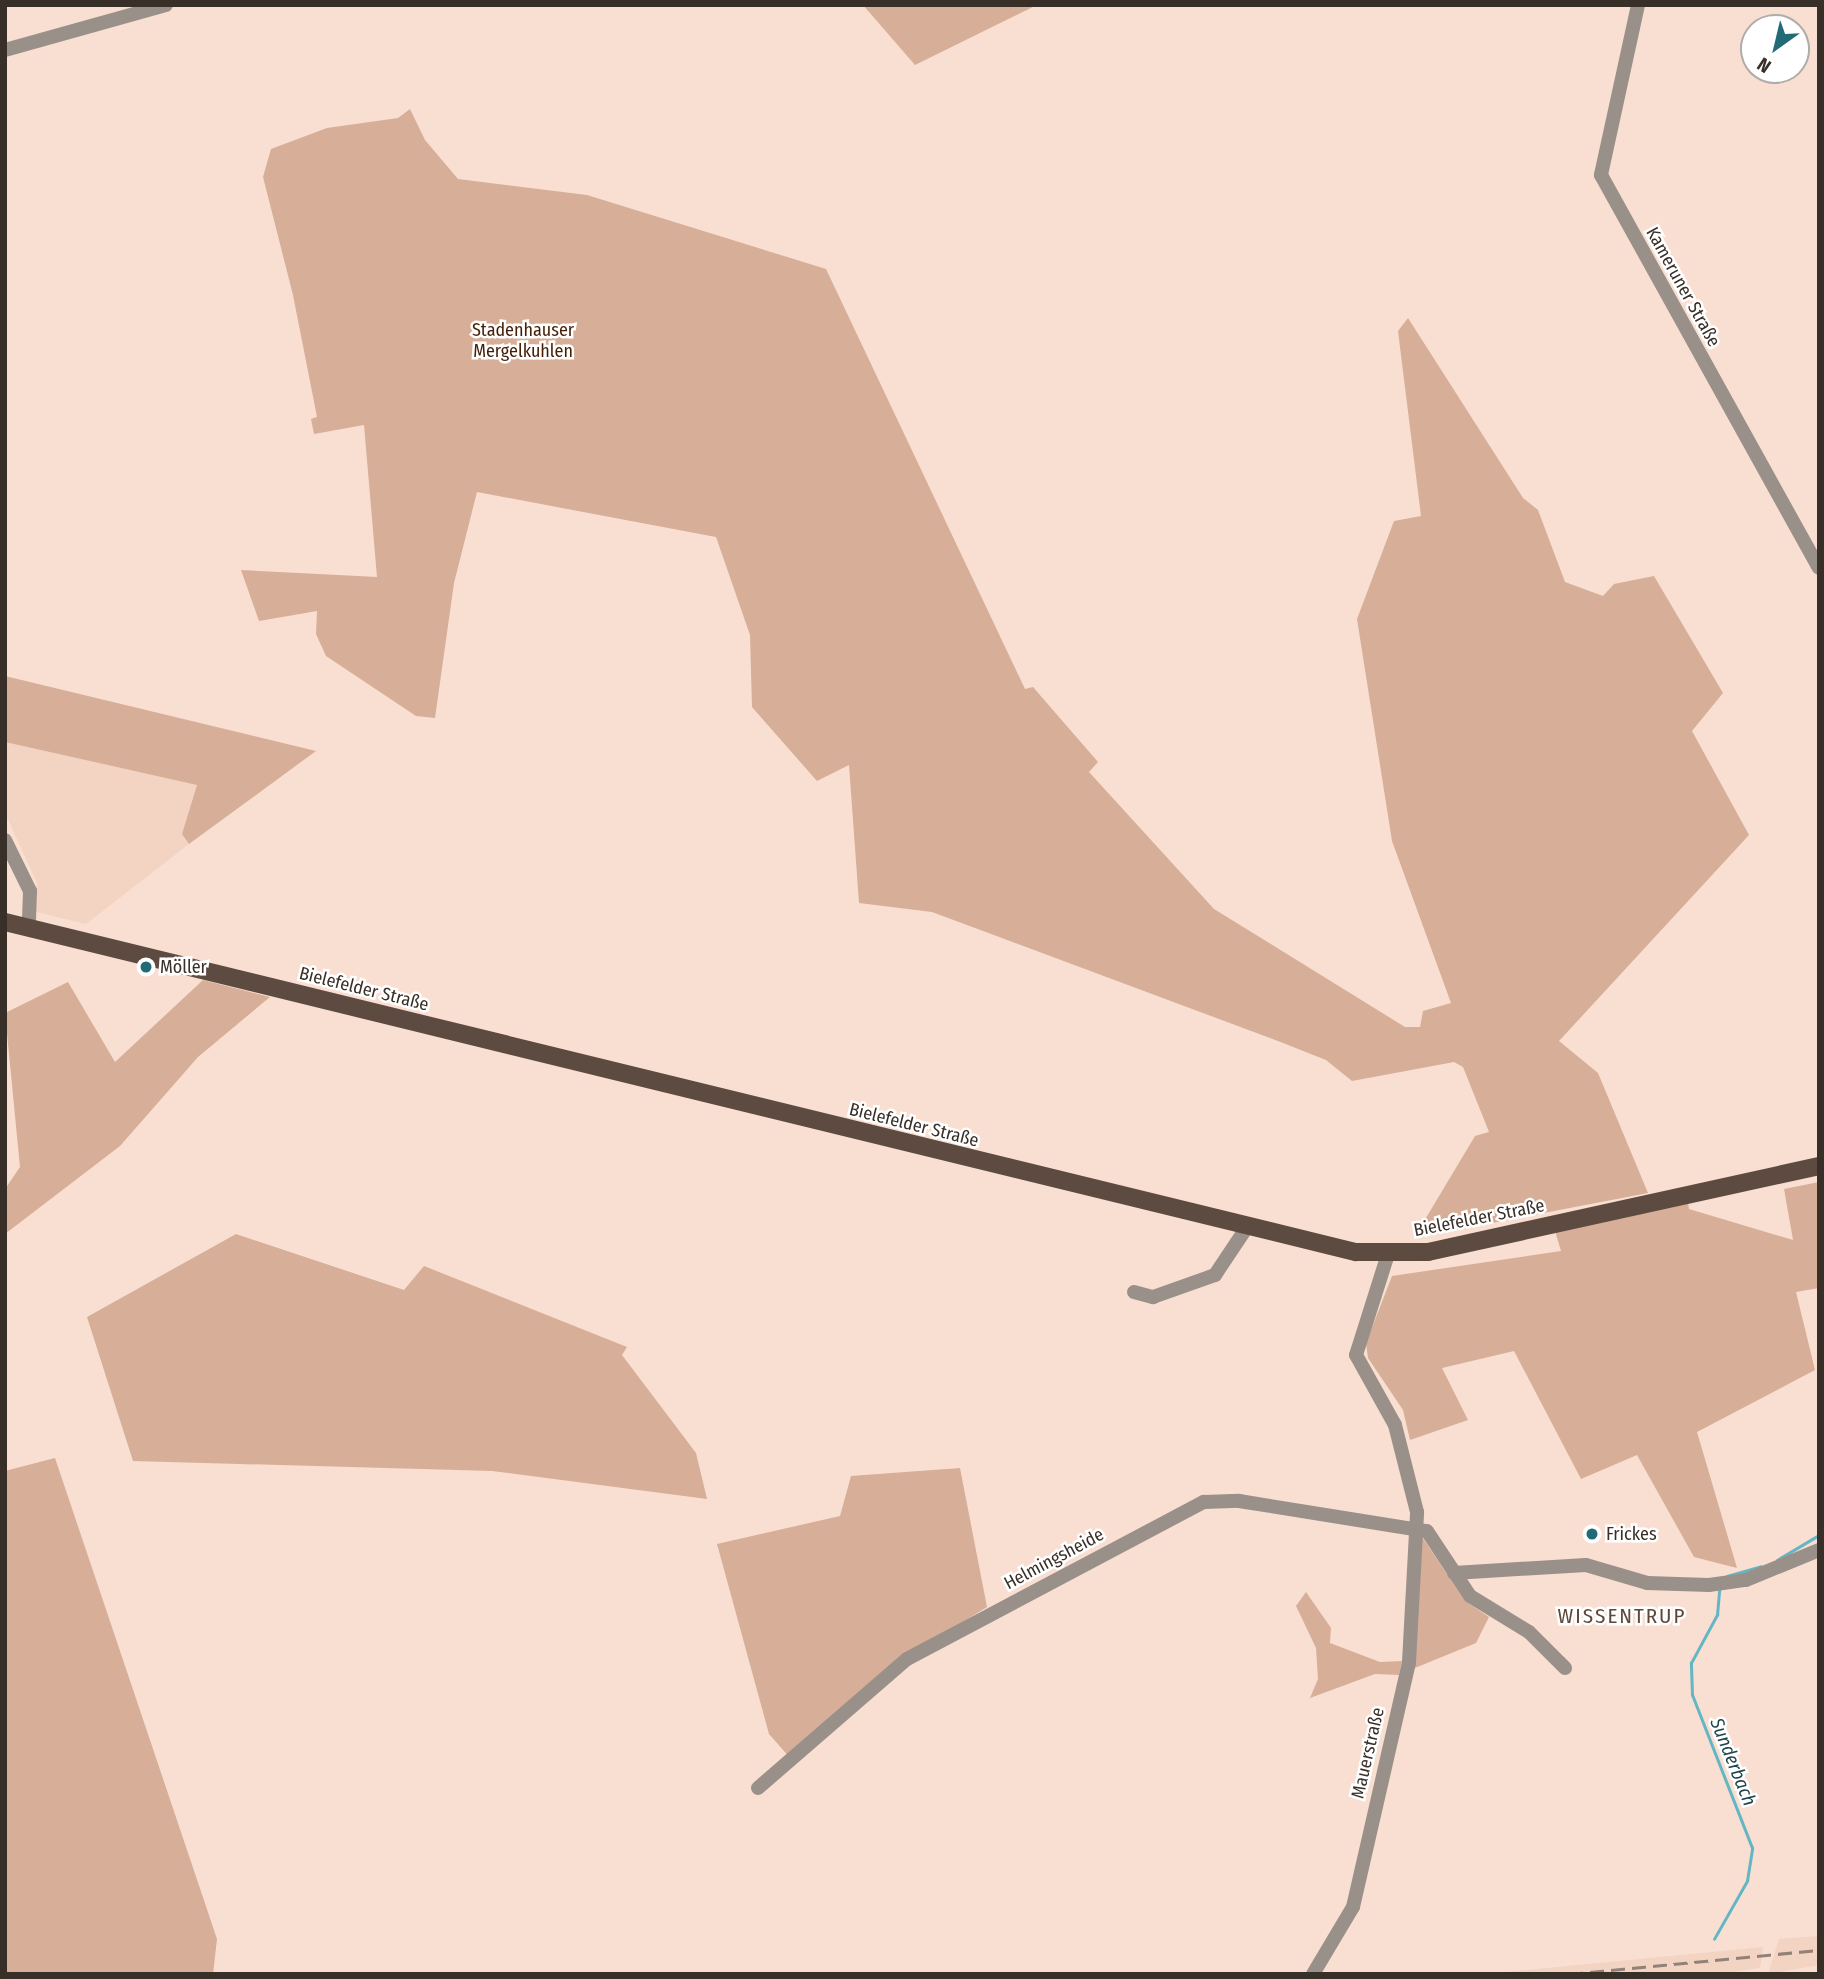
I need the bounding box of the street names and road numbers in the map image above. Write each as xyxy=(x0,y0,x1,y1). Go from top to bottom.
street label: Kameruner Straße xyxy=(1641,223,1725,351)
street label: Bielefelder Straße xyxy=(297,962,431,1016)
street label: Bielefelder Straße xyxy=(847,1098,981,1152)
street label: Bielefelder Straße xyxy=(1412,1195,1546,1241)
street label: Helmingsheide xyxy=(1000,1524,1108,1594)
street label: Mauerstraße xyxy=(1347,1705,1389,1801)

